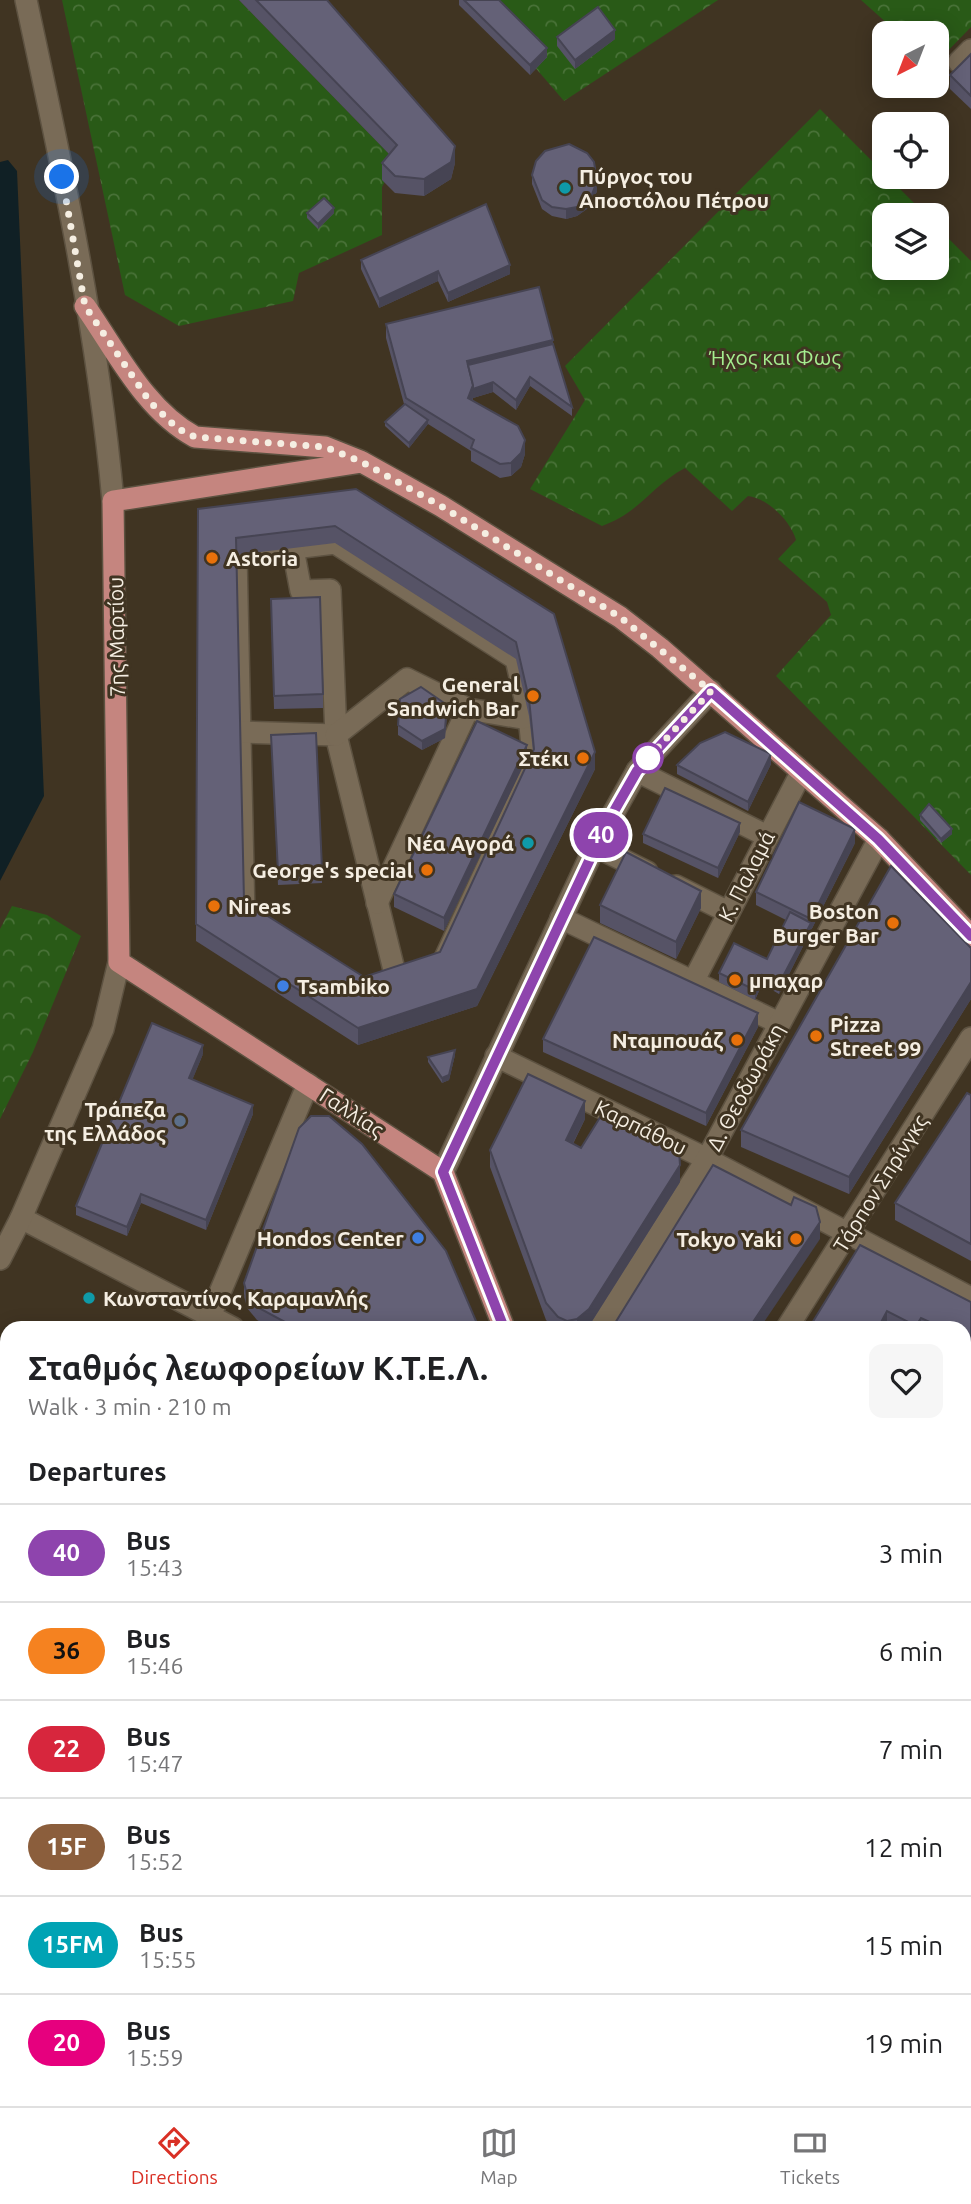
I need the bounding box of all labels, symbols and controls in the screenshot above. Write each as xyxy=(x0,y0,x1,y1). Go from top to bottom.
north arrow xyxy=(872,21,948,98)
map controls xyxy=(872,21,949,280)
button: locate xyxy=(872,112,949,189)
your location xyxy=(44,159,79,194)
place label: Πύργος του Αποστόλου Πέτρου xyxy=(579,164,769,212)
marker: Πύργος του Αποστόλου Πέτρου xyxy=(557,180,573,196)
button: layers xyxy=(872,203,949,280)
park label: Ήχος και Φως xyxy=(708,345,841,369)
place label: Astoria xyxy=(226,546,298,570)
marker: Astoria xyxy=(204,550,220,566)
street label: 7ης Μαρτίου xyxy=(103,577,129,697)
place label: General Sandwich Bar xyxy=(387,672,519,720)
marker: General Sandwich Bar xyxy=(525,688,541,704)
unlabelled marker xyxy=(633,743,663,773)
place label: Στέκι xyxy=(518,746,569,770)
marker: Στέκι xyxy=(575,750,591,766)
line badge: 40 xyxy=(570,812,632,858)
text: 40 xyxy=(587,821,615,848)
street label: Κ. Παλαμά xyxy=(713,826,779,925)
place label: Νέα Αγορά xyxy=(407,831,514,855)
marker: Νέα Αγορά xyxy=(520,835,536,851)
place label: George's special xyxy=(252,858,413,882)
marker: George's special xyxy=(419,862,435,878)
place label: Nireas xyxy=(228,894,291,918)
marker: Nireas xyxy=(206,898,222,914)
place label: Boston Burger Bar xyxy=(772,899,879,947)
marker: Boston Burger Bar xyxy=(885,915,901,931)
place label: μπαχαρ xyxy=(749,968,823,992)
marker: μπαχαρ xyxy=(727,972,743,988)
place label: Tsambiko xyxy=(297,974,390,998)
marker: Tsambiko xyxy=(275,978,291,994)
place label: Pizza Street 99 xyxy=(830,1012,921,1060)
street label: Δ. Θεοδωράκη xyxy=(701,1019,789,1155)
place label: Νταμπουάζ xyxy=(612,1028,724,1052)
marker: Pizza Street 99 xyxy=(808,1028,824,1044)
marker: Νταμπουάζ xyxy=(729,1032,745,1048)
street label: Γαλλίας xyxy=(316,1082,389,1142)
street label: Καρπάθου xyxy=(591,1095,691,1159)
place label: Τράπεζα της Ελλάδος xyxy=(44,1097,166,1145)
street label: Τάρπον Σπρίνγκς xyxy=(828,1110,932,1256)
marker: Τράπεζα της Ελλάδος xyxy=(172,1113,188,1129)
place label: Hondos Center xyxy=(257,1226,404,1250)
place label: Tokyo Yaki xyxy=(676,1227,782,1251)
marker: Hondos Center xyxy=(410,1230,426,1246)
marker: Tokyo Yaki xyxy=(788,1231,804,1247)
place label: Κωνσταντίνος Καραμανλής xyxy=(103,1286,368,1310)
marker: Κωνσταντίνος Καραμανλής xyxy=(81,1290,97,1306)
button: heart xyxy=(869,1344,943,1418)
text: Σταθμός λεωφορείων Κ.Τ.Ε.Λ. xyxy=(28,1349,488,1386)
text: Walk · 3 min · 210 m xyxy=(28,1394,232,1419)
text: Departures xyxy=(28,1457,166,1486)
text: Bus xyxy=(126,1526,171,1555)
text: 40 xyxy=(53,1539,80,1566)
text: 3 min xyxy=(879,1539,943,1568)
text: 15:43 xyxy=(126,1555,184,1580)
text: Bus xyxy=(126,1624,171,1653)
text: 36 xyxy=(53,1637,80,1664)
text: 6 min xyxy=(879,1637,943,1666)
text: 15:46 xyxy=(126,1653,184,1678)
text: Bus xyxy=(126,1722,171,1751)
text: 22 xyxy=(53,1735,80,1762)
text: 7 min xyxy=(879,1735,943,1764)
text: 15:47 xyxy=(126,1751,184,1776)
text: Bus xyxy=(126,1820,171,1849)
text: 15F xyxy=(46,1833,87,1860)
text: 12 min xyxy=(864,1833,943,1862)
text: 15:52 xyxy=(126,1849,184,1874)
text: Bus xyxy=(139,1918,184,1947)
text: 15FM xyxy=(42,1931,104,1958)
text: 15 min xyxy=(864,1931,943,1960)
text: 15:55 xyxy=(139,1947,196,1972)
text: Bus xyxy=(126,2016,171,2045)
text: 20 xyxy=(53,2029,80,2056)
text: 19 min xyxy=(864,2029,943,2058)
text: 15:59 xyxy=(126,2045,184,2070)
tab: Directions xyxy=(131,2124,218,2188)
tab: Map xyxy=(480,2124,518,2188)
tab: Tickets xyxy=(780,2124,840,2188)

